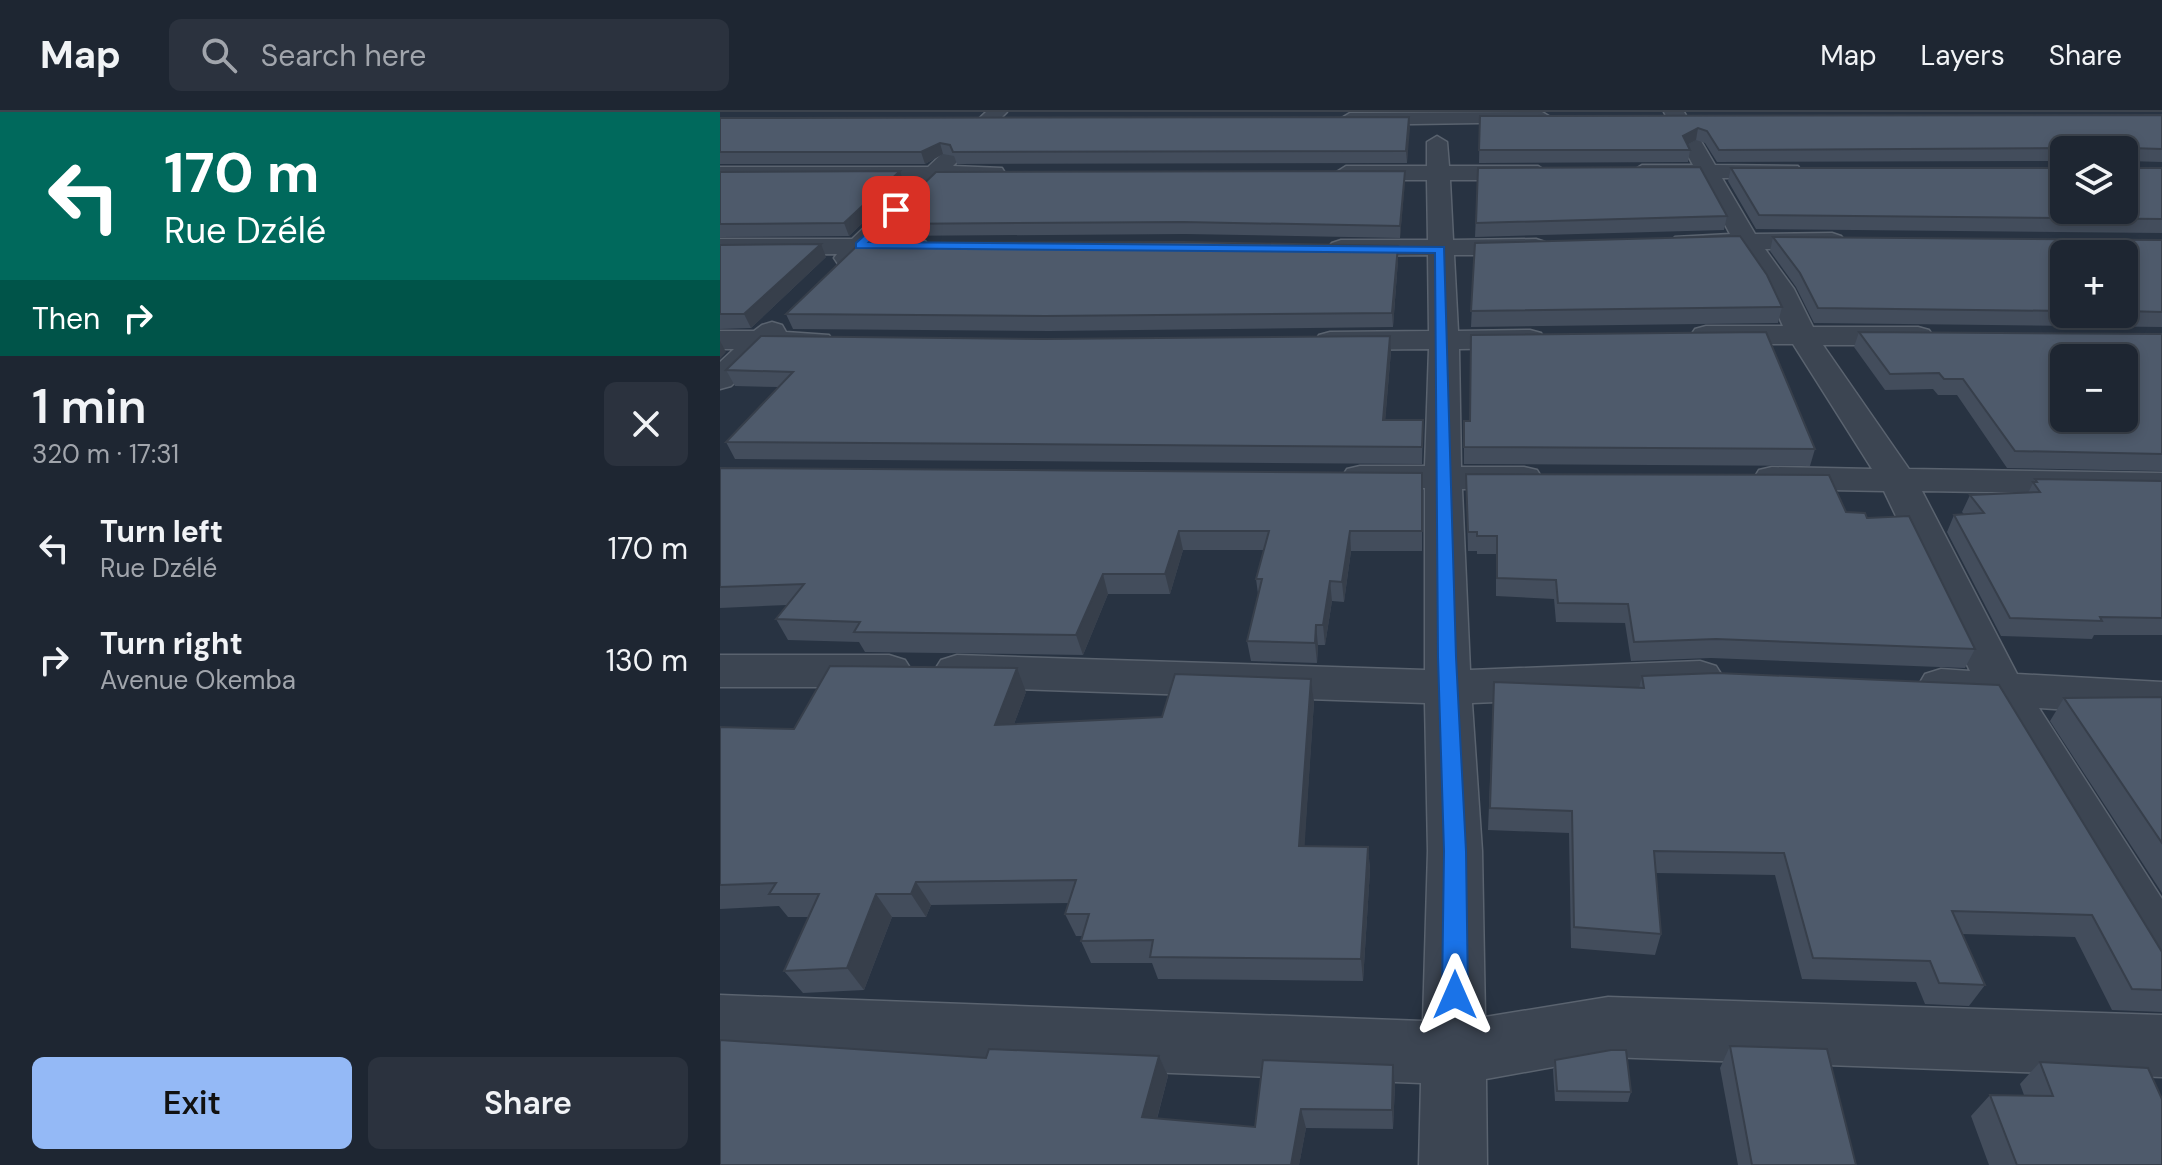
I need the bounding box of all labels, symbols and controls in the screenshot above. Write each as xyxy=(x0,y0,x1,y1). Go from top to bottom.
search box xyxy=(169,19,729,91)
text: Map xyxy=(40,30,121,80)
icon: search xyxy=(197,33,241,77)
text: Search here xyxy=(261,36,426,75)
text: Map xyxy=(1820,37,1877,74)
text: Layers xyxy=(1921,37,2005,74)
text: Share xyxy=(2049,37,2122,74)
text: 170 m xyxy=(164,136,319,209)
map controls xyxy=(2050,136,2138,432)
button: layers xyxy=(2050,136,2138,224)
icon: left xyxy=(32,144,136,248)
pin xyxy=(862,176,930,244)
icon: arrive xyxy=(874,188,918,232)
text: Rue Dzélé xyxy=(164,207,326,254)
button: + xyxy=(2050,240,2138,328)
icon: right xyxy=(116,296,160,340)
text: Then xyxy=(32,299,100,338)
button: − xyxy=(2050,344,2138,432)
text: 1 min xyxy=(32,375,147,438)
button: close xyxy=(604,382,688,466)
text: 320 m · 17:31 xyxy=(32,437,179,471)
text: Turn left xyxy=(100,512,223,551)
icon: left xyxy=(32,526,76,570)
text: 170 m xyxy=(608,529,688,568)
text: Rue Dzélé xyxy=(100,551,217,585)
text: Turn right xyxy=(100,624,243,663)
icon: right xyxy=(32,638,76,682)
text: 130 m xyxy=(606,641,688,680)
text: Avenue Okemba xyxy=(100,663,296,697)
position arrow xyxy=(1413,953,1497,1037)
button: Exit xyxy=(32,1057,352,1149)
button: Share xyxy=(368,1057,688,1149)

